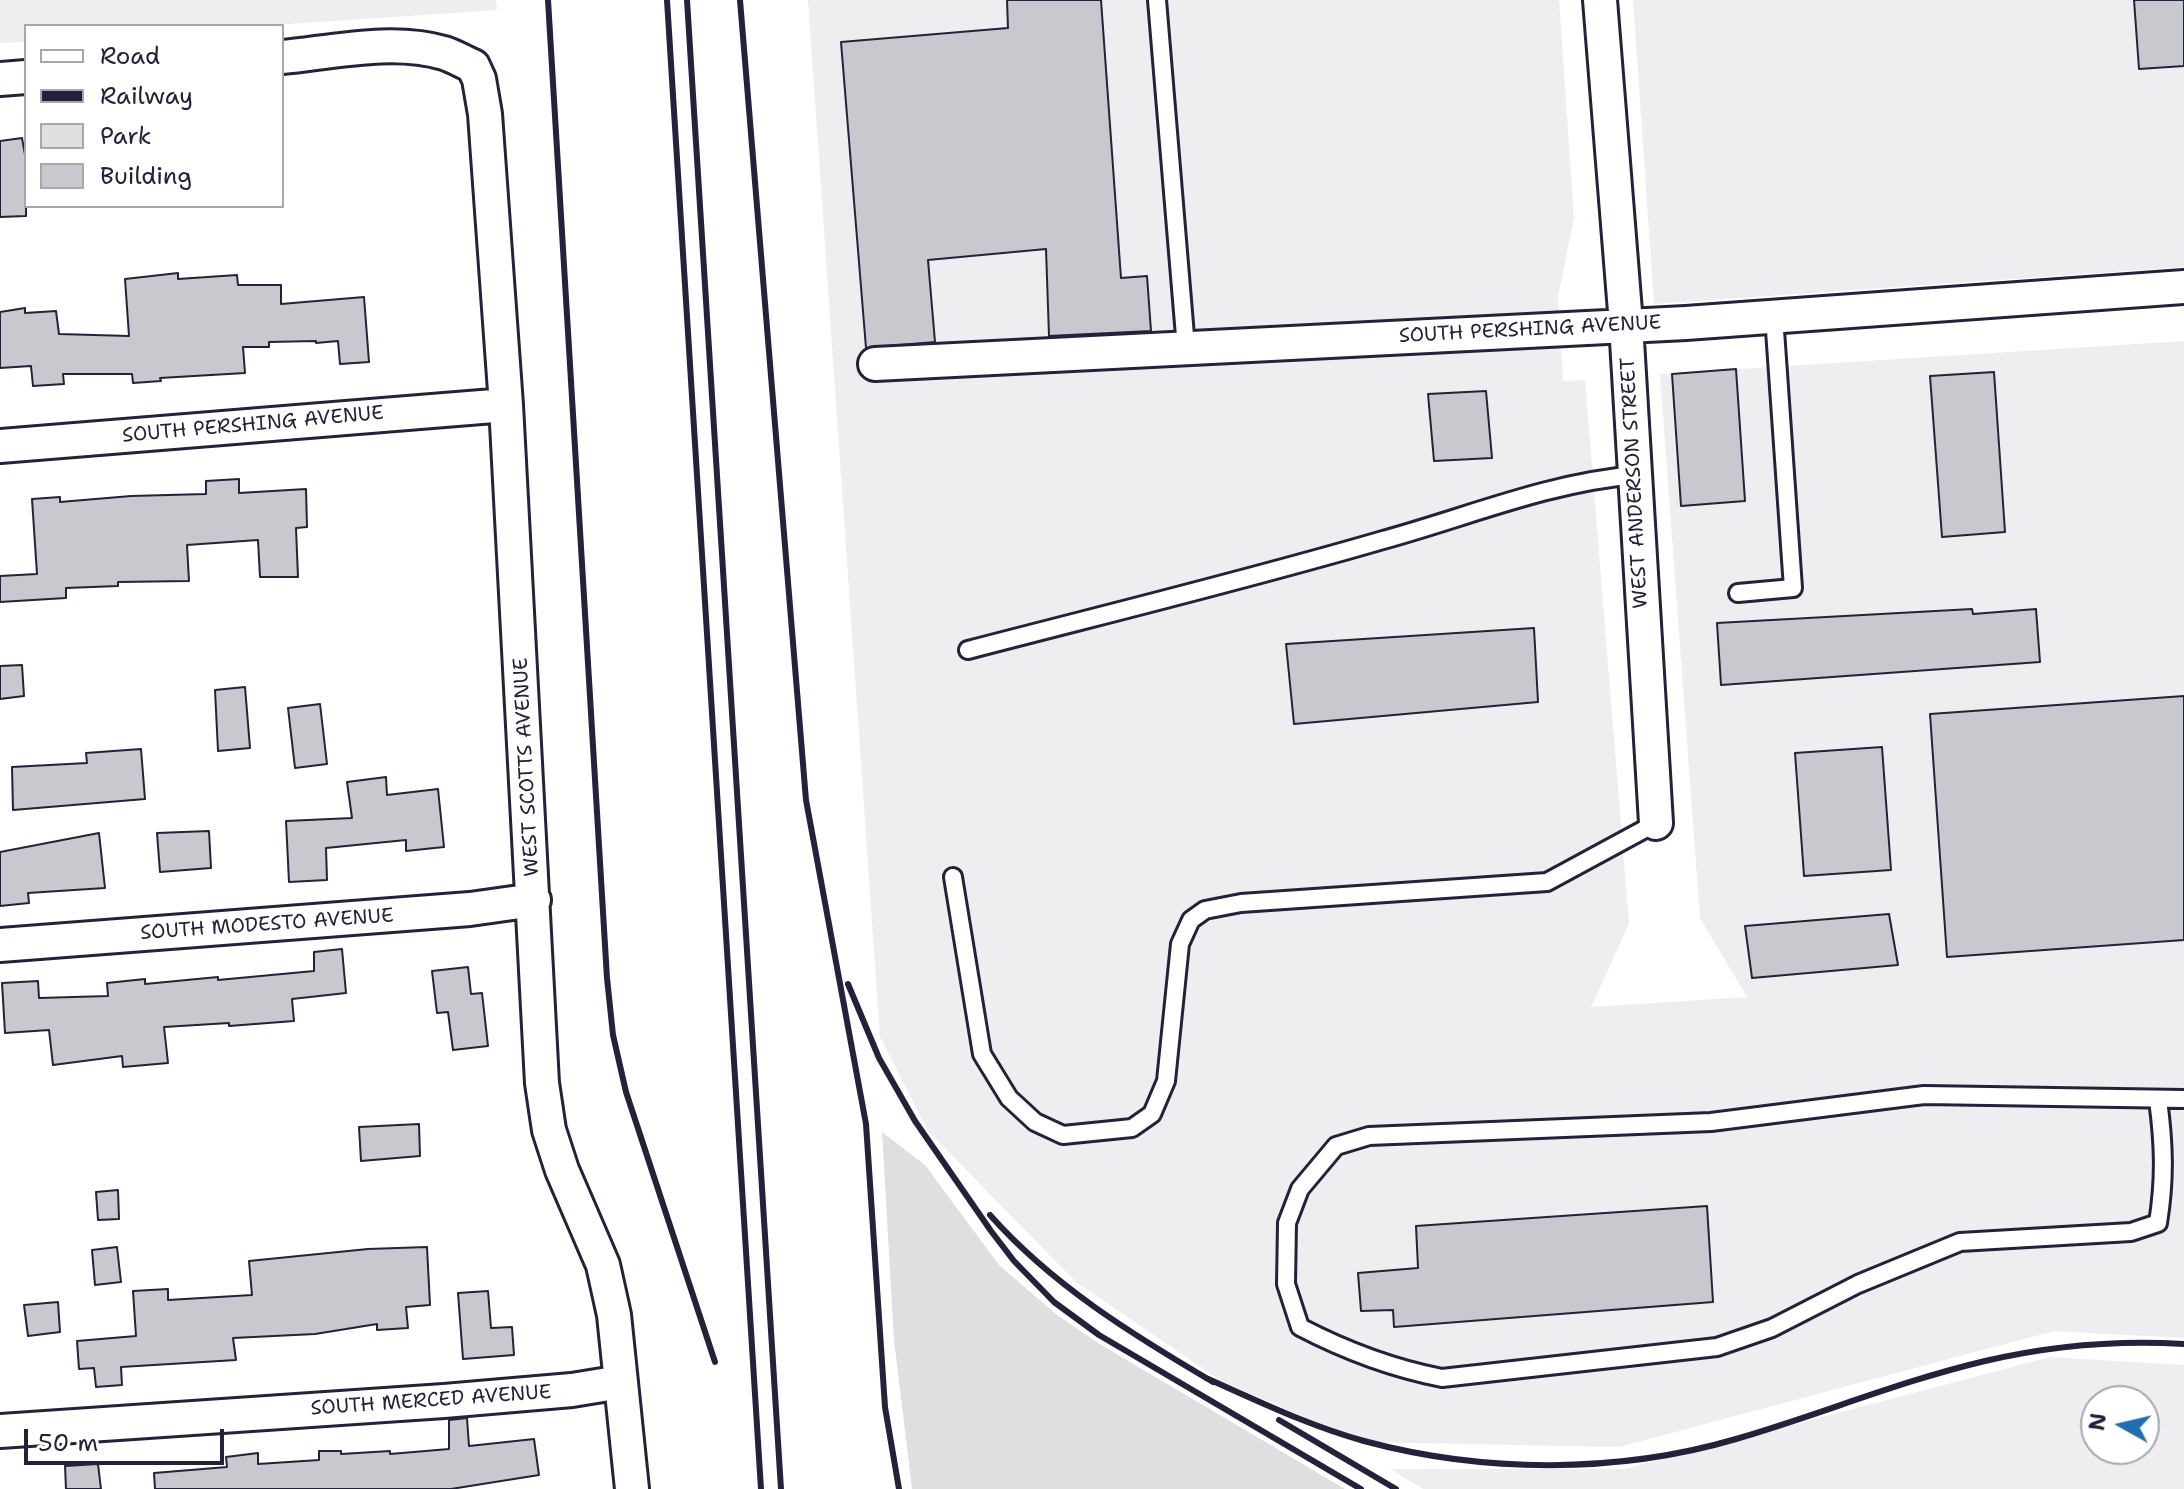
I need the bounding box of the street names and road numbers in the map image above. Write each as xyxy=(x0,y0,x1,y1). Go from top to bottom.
street label: SOUTH PERSHING AVENUE xyxy=(1398,311,1662,349)
street label: WEST ANDERSON STREET xyxy=(1616,357,1654,609)
street label: SOUTH PERSHING AVENUE xyxy=(121,402,385,448)
street label: WEST SCOTTS AVENUE xyxy=(509,657,545,877)
street label: SOUTH MODESTO AVENUE xyxy=(140,904,394,946)
street label: SOUTH MERCED AVENUE xyxy=(310,1381,552,1421)

